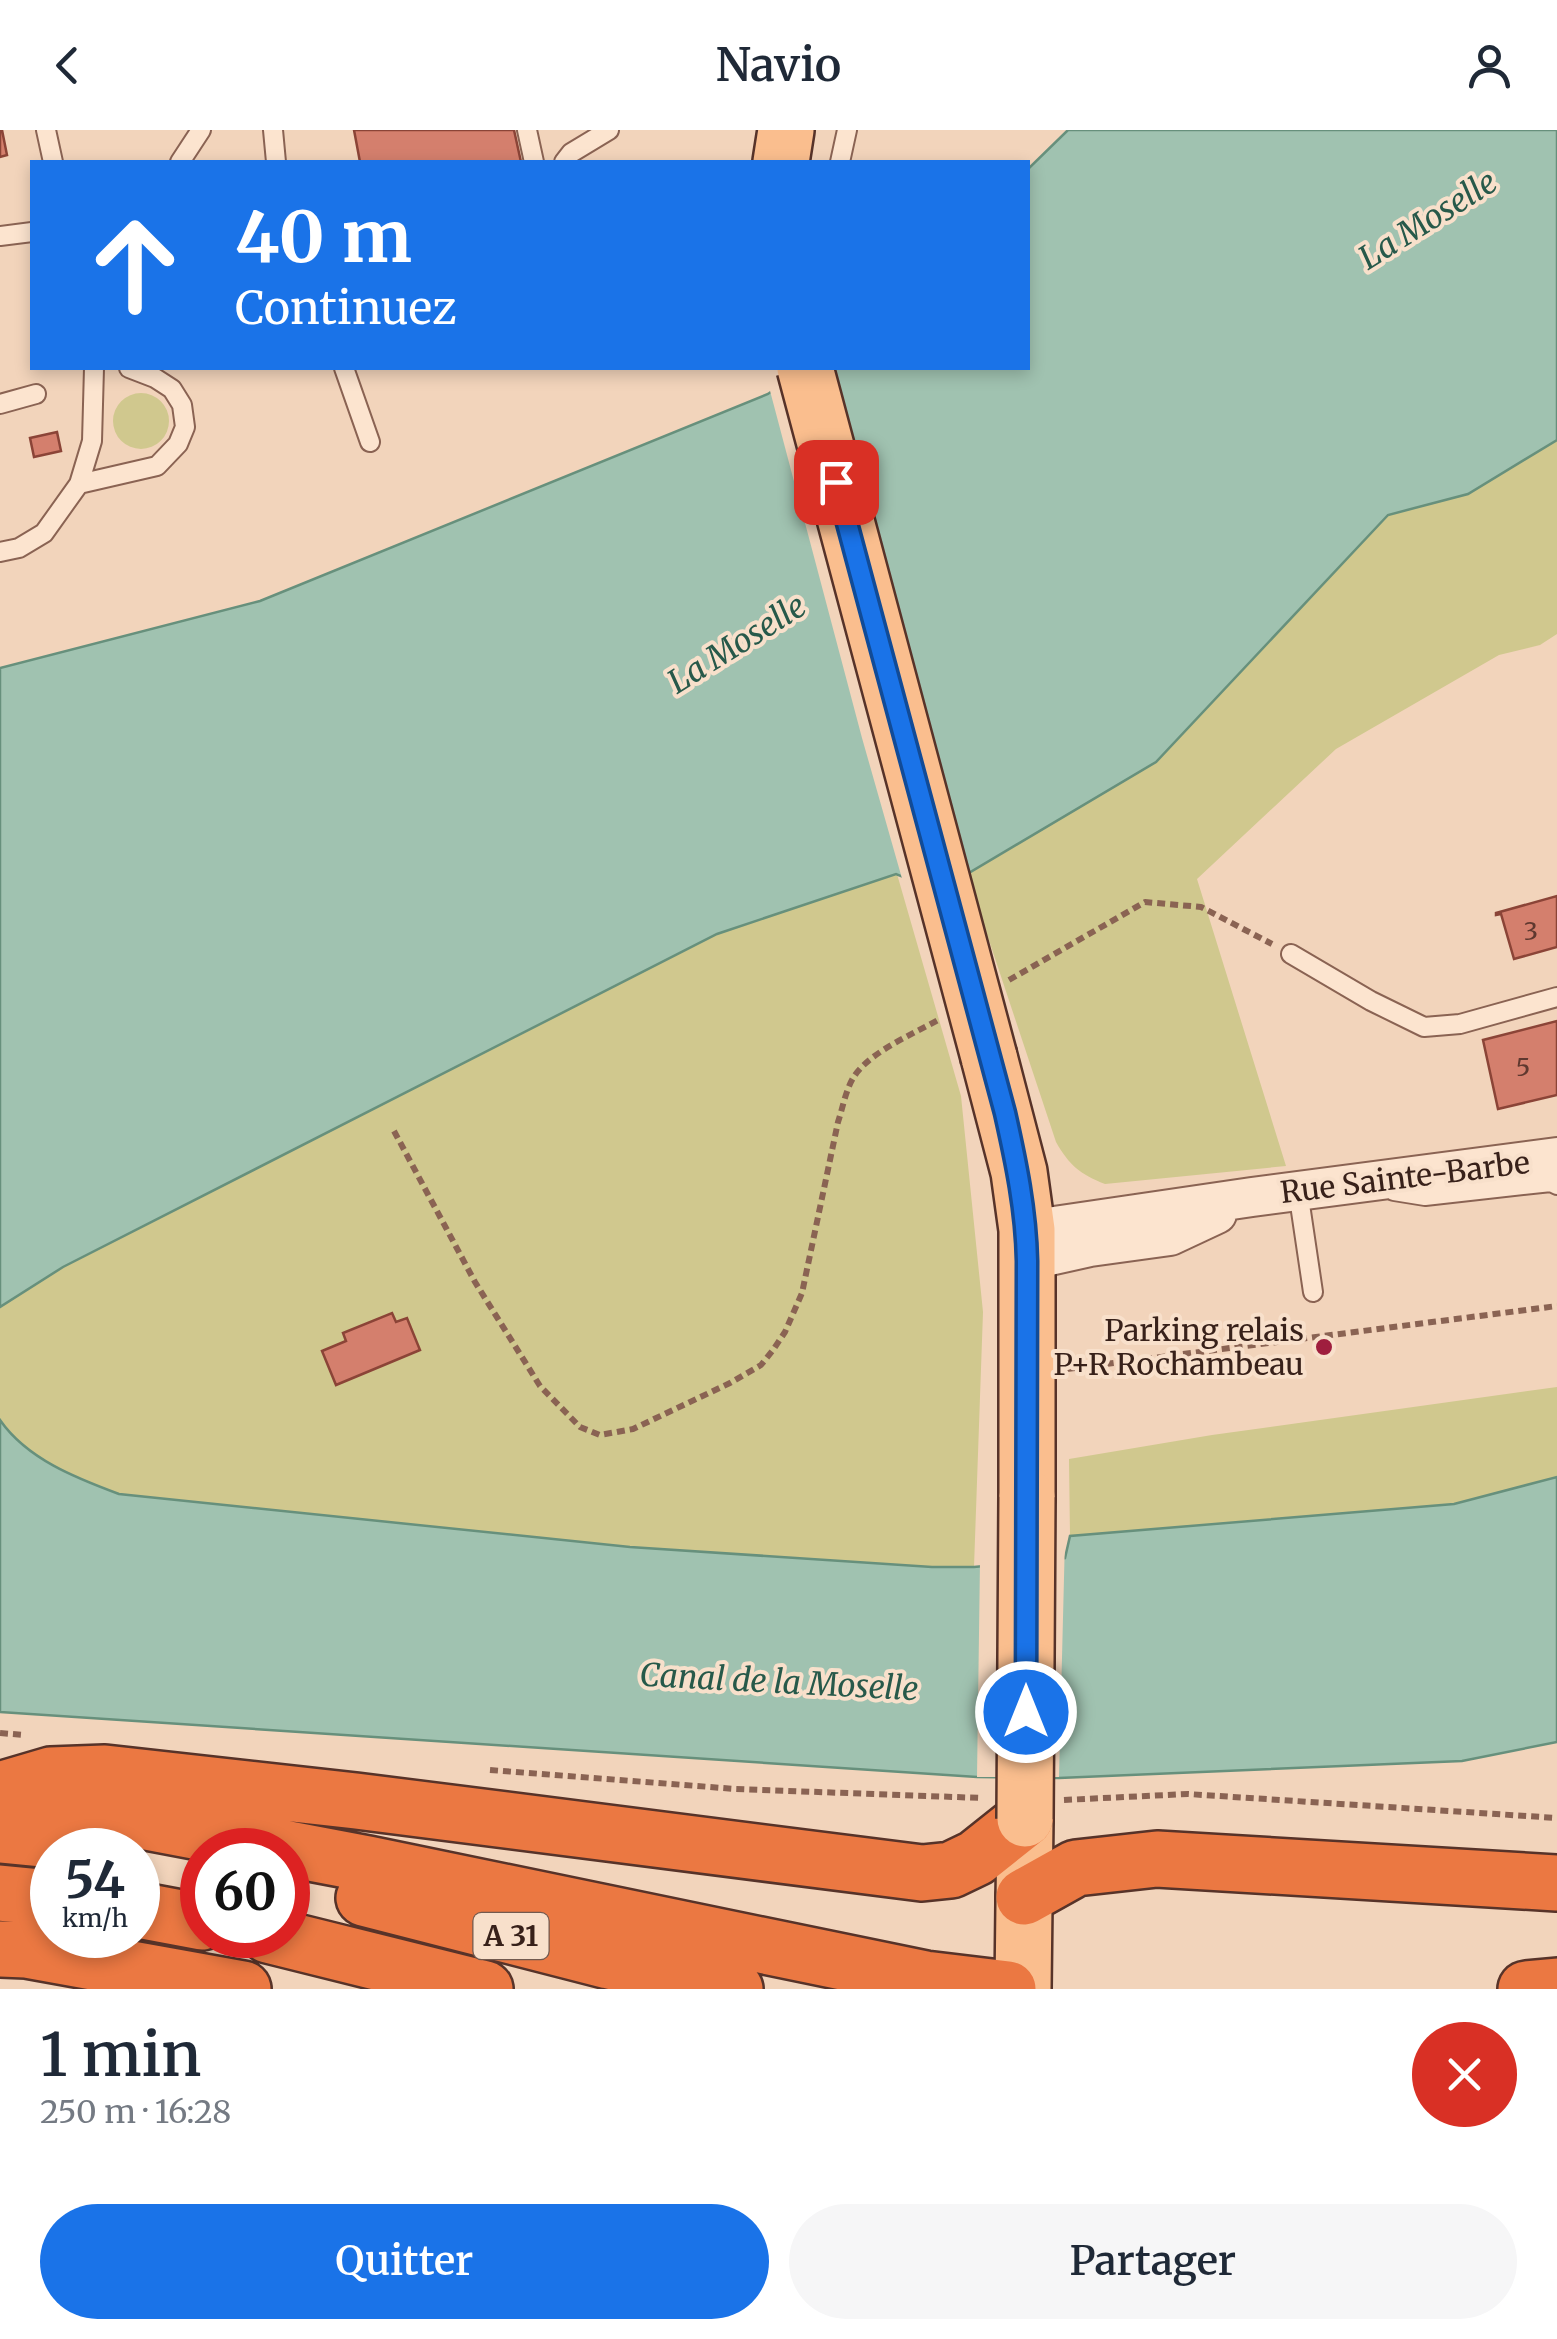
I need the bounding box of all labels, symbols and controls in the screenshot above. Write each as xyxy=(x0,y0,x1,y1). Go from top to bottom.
text: Navio xyxy=(716,37,841,93)
icon: back xyxy=(40,38,95,93)
icon: person xyxy=(1462,38,1517,93)
water label: La Moselle xyxy=(1352,162,1504,278)
text: 40 m xyxy=(235,193,412,281)
icon: ahead xyxy=(70,200,200,330)
text: Continuez xyxy=(235,280,456,336)
pin xyxy=(794,440,879,525)
icon: arrive xyxy=(809,455,864,510)
water label: La Moselle xyxy=(661,586,813,702)
house number: 3 xyxy=(1524,915,1538,947)
house number: 5 xyxy=(1516,1051,1530,1083)
street label: Rue Sainte-Barbe xyxy=(1278,1143,1532,1211)
place label: Parking relais P+R Rochambeau xyxy=(1053,1311,1304,1383)
marker: Parking relais P+R Rochambeau xyxy=(1313,1336,1335,1358)
water label: Canal de la Moselle xyxy=(638,1655,920,1709)
position arrow xyxy=(974,1660,1078,1764)
speed limit sign: 60 xyxy=(180,1828,310,1958)
text: 54 xyxy=(65,1849,125,1912)
text: km/h xyxy=(62,1902,128,1934)
road number: A 31 xyxy=(474,1913,548,1959)
text: 1 min xyxy=(40,2017,201,2092)
button: close xyxy=(1412,2022,1517,2127)
text: 250 m · 16:28 xyxy=(40,2092,231,2132)
button: Quitter xyxy=(40,2204,769,2319)
button: Partager xyxy=(789,2204,1517,2319)

